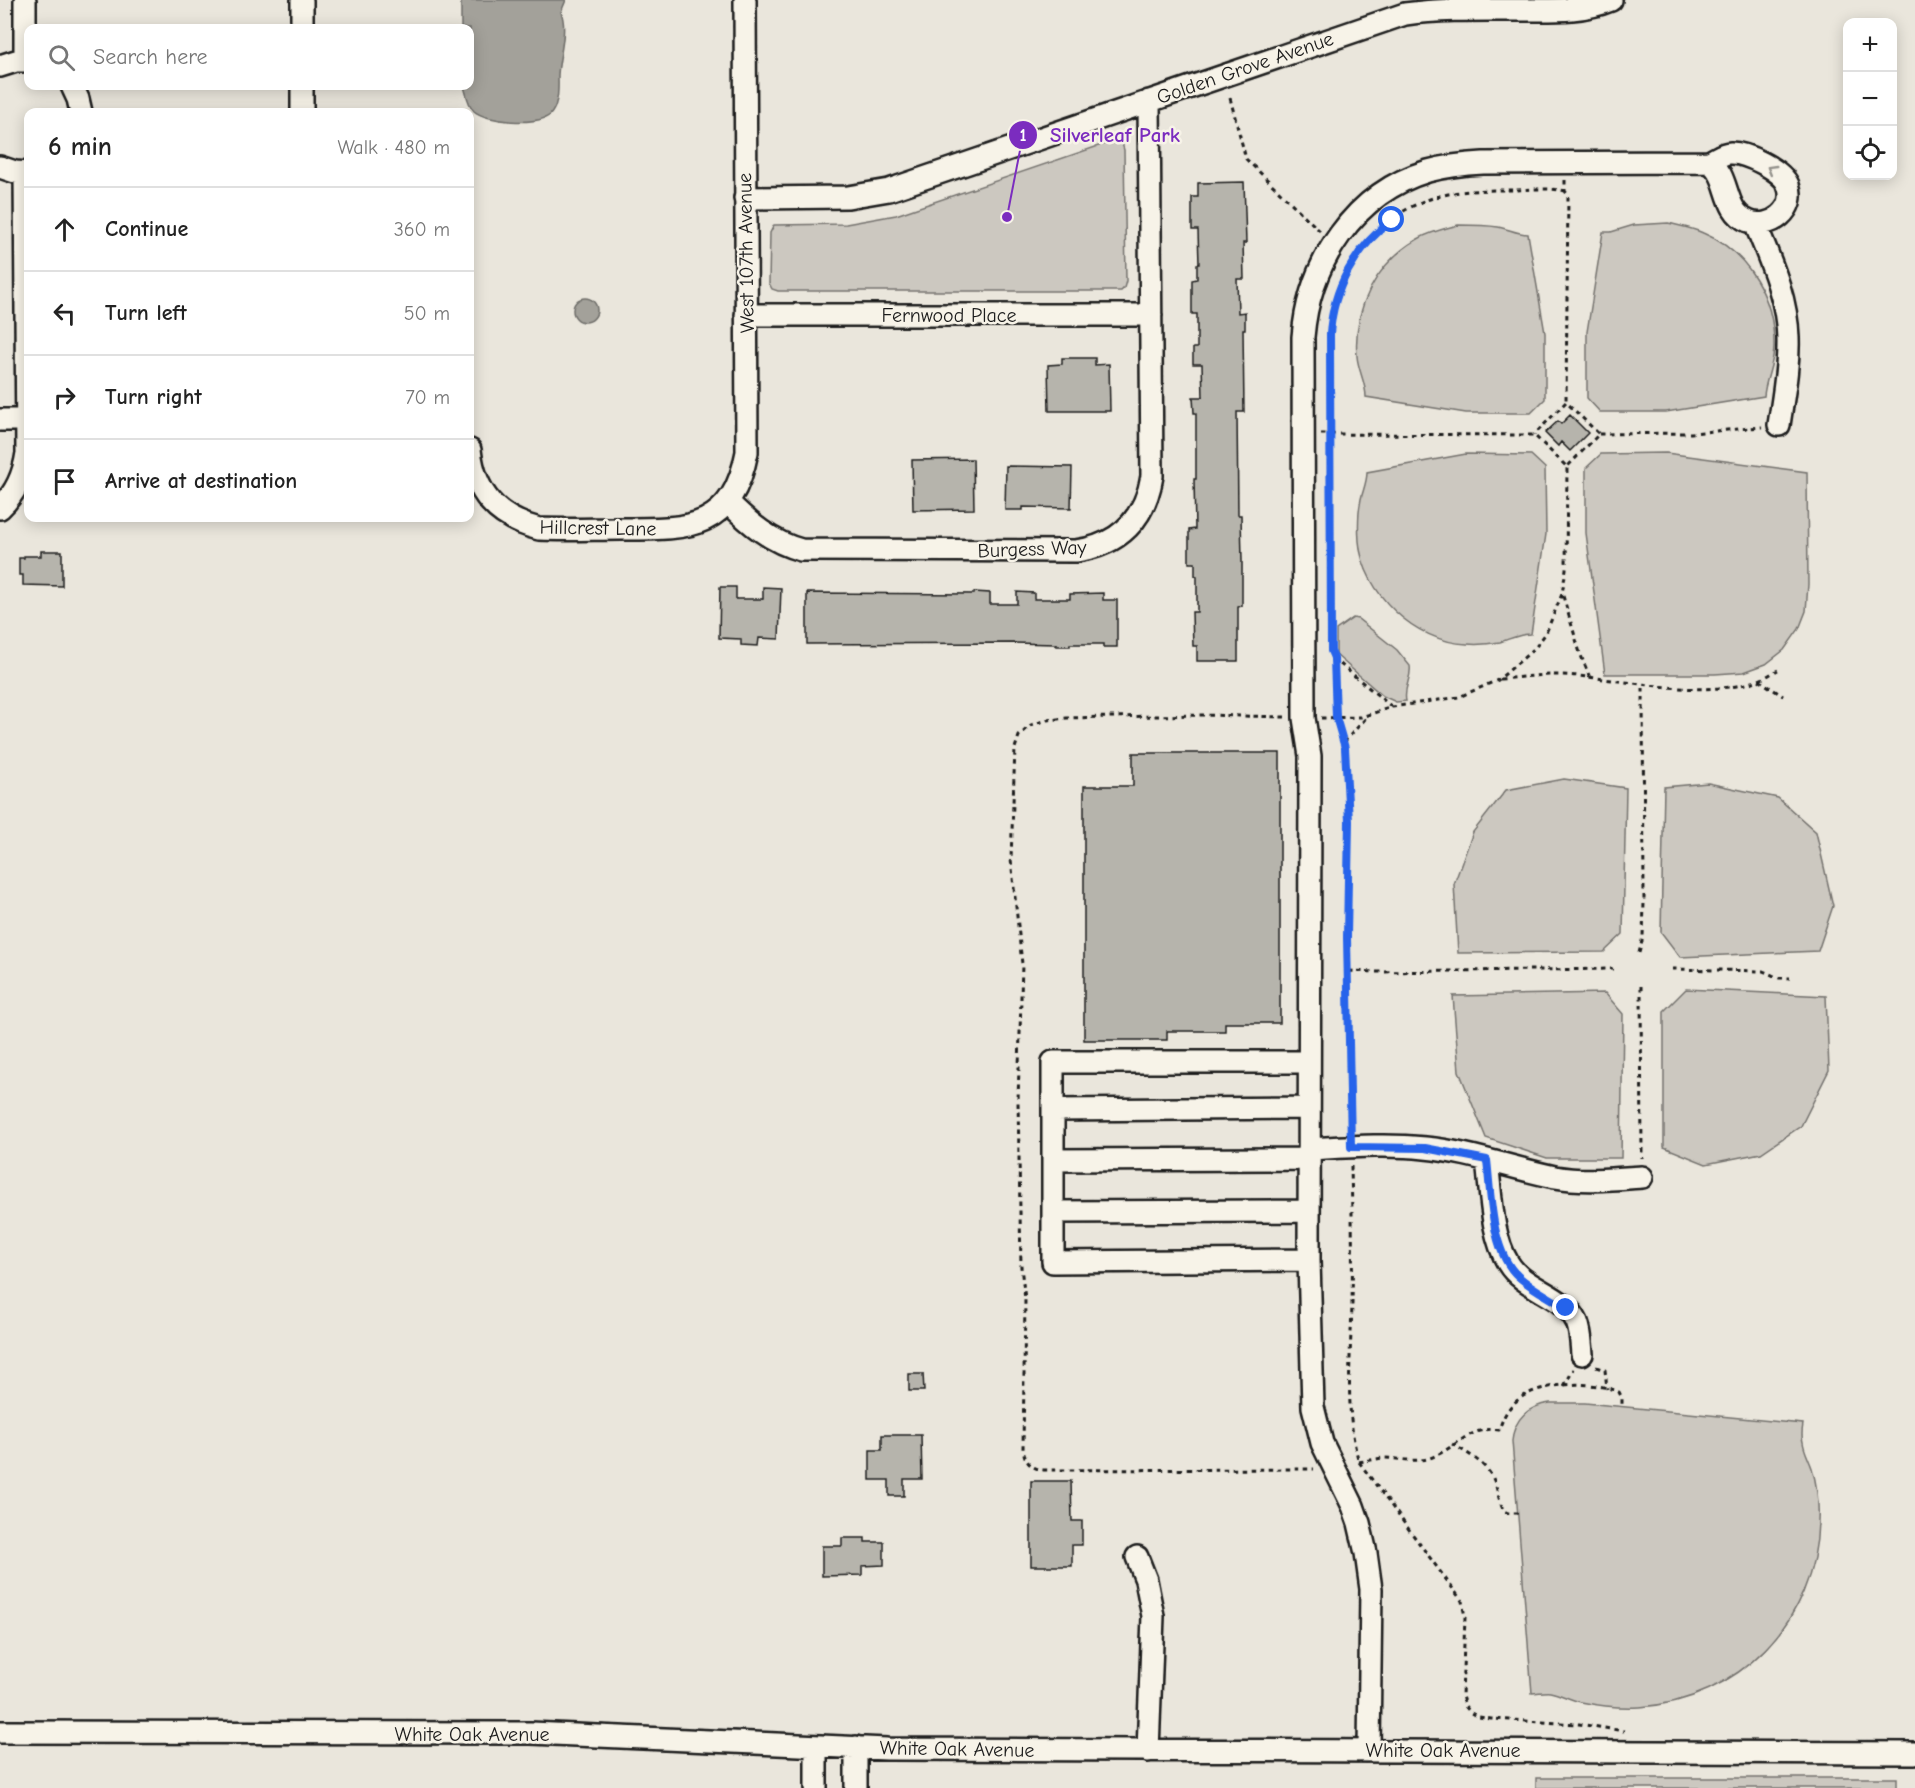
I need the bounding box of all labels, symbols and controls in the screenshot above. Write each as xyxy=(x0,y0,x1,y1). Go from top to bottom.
map controls xyxy=(1843,18,1897,180)
button: + xyxy=(1843,18,1897,72)
search box xyxy=(24,24,474,90)
street label: Golden Grove Avenue xyxy=(1154,27,1336,109)
icon: search xyxy=(45,41,78,74)
text: Search here xyxy=(93,44,208,70)
button: − xyxy=(1843,72,1897,126)
callout: Silverleaf Park xyxy=(1008,115,1192,154)
text: Silverleaf Park xyxy=(1050,123,1181,147)
text: 1 xyxy=(1019,125,1027,146)
button: locate xyxy=(1843,126,1897,180)
text: 6 min xyxy=(48,132,112,162)
text: Walk · 480 m xyxy=(337,136,450,159)
one-way arrow xyxy=(1767,164,1777,176)
street label: West 107th Avenue xyxy=(733,173,759,333)
route start xyxy=(1378,206,1404,232)
icon: ahead xyxy=(48,213,81,246)
text: Continue xyxy=(105,216,188,242)
text: 360 m xyxy=(394,218,450,241)
icon: left xyxy=(48,297,81,330)
text: Turn left xyxy=(105,300,187,326)
text: 50 m xyxy=(404,302,450,325)
street label: Fernwood Place xyxy=(881,304,1017,327)
icon: right xyxy=(48,381,81,414)
text: Turn right xyxy=(105,384,202,410)
text: 70 m xyxy=(405,386,450,409)
icon: arrive xyxy=(48,465,81,498)
text: Arrive at destination xyxy=(105,468,297,494)
street label: Hillcrest Lane xyxy=(539,515,657,541)
street label: Burgess Way xyxy=(977,536,1087,562)
route end xyxy=(1552,1294,1578,1320)
street label: White Oak Avenue xyxy=(395,1723,549,1746)
street label: White Oak Avenue xyxy=(879,1736,1035,1762)
street label: White Oak Avenue xyxy=(1366,1739,1520,1762)

